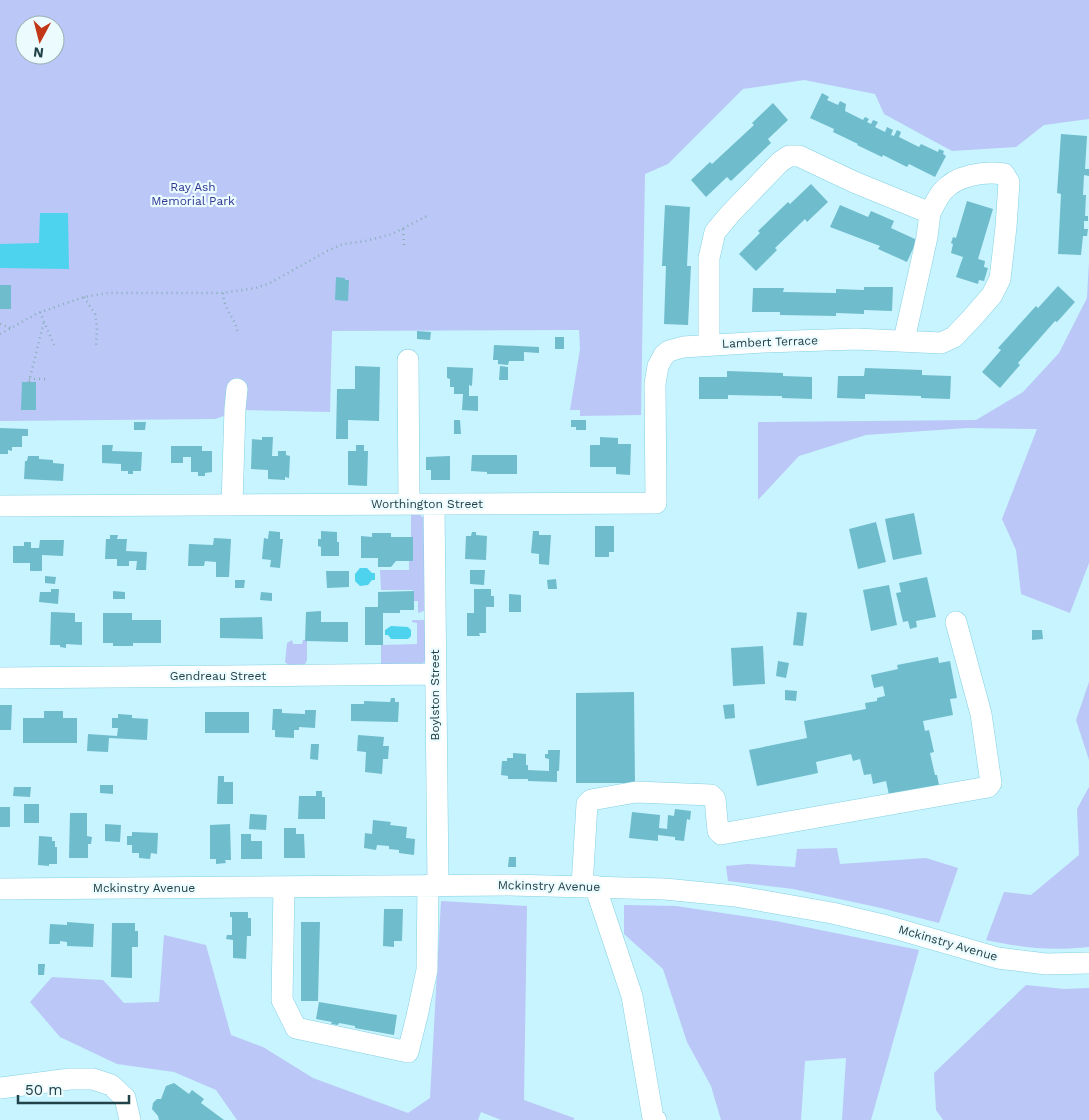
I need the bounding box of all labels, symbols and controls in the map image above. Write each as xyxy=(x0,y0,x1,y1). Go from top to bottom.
north arrow xyxy=(15,15,65,65)
text: N xyxy=(32,44,45,61)
park label: Ray Ash Memorial Park xyxy=(151,180,235,208)
street label: Lambert Terrace xyxy=(722,333,818,351)
street label: Worthington Street xyxy=(371,497,483,511)
street label: Boylston Street xyxy=(428,650,442,740)
street label: Gendreau Street xyxy=(170,669,266,683)
street label: Mckinstry Avenue xyxy=(498,878,600,894)
street label: Mckinstry Avenue xyxy=(93,881,195,895)
street label: Mckinstry Avenue xyxy=(897,922,999,964)
scale bar xyxy=(18,1072,129,1104)
text: 50 m xyxy=(25,1081,62,1099)

